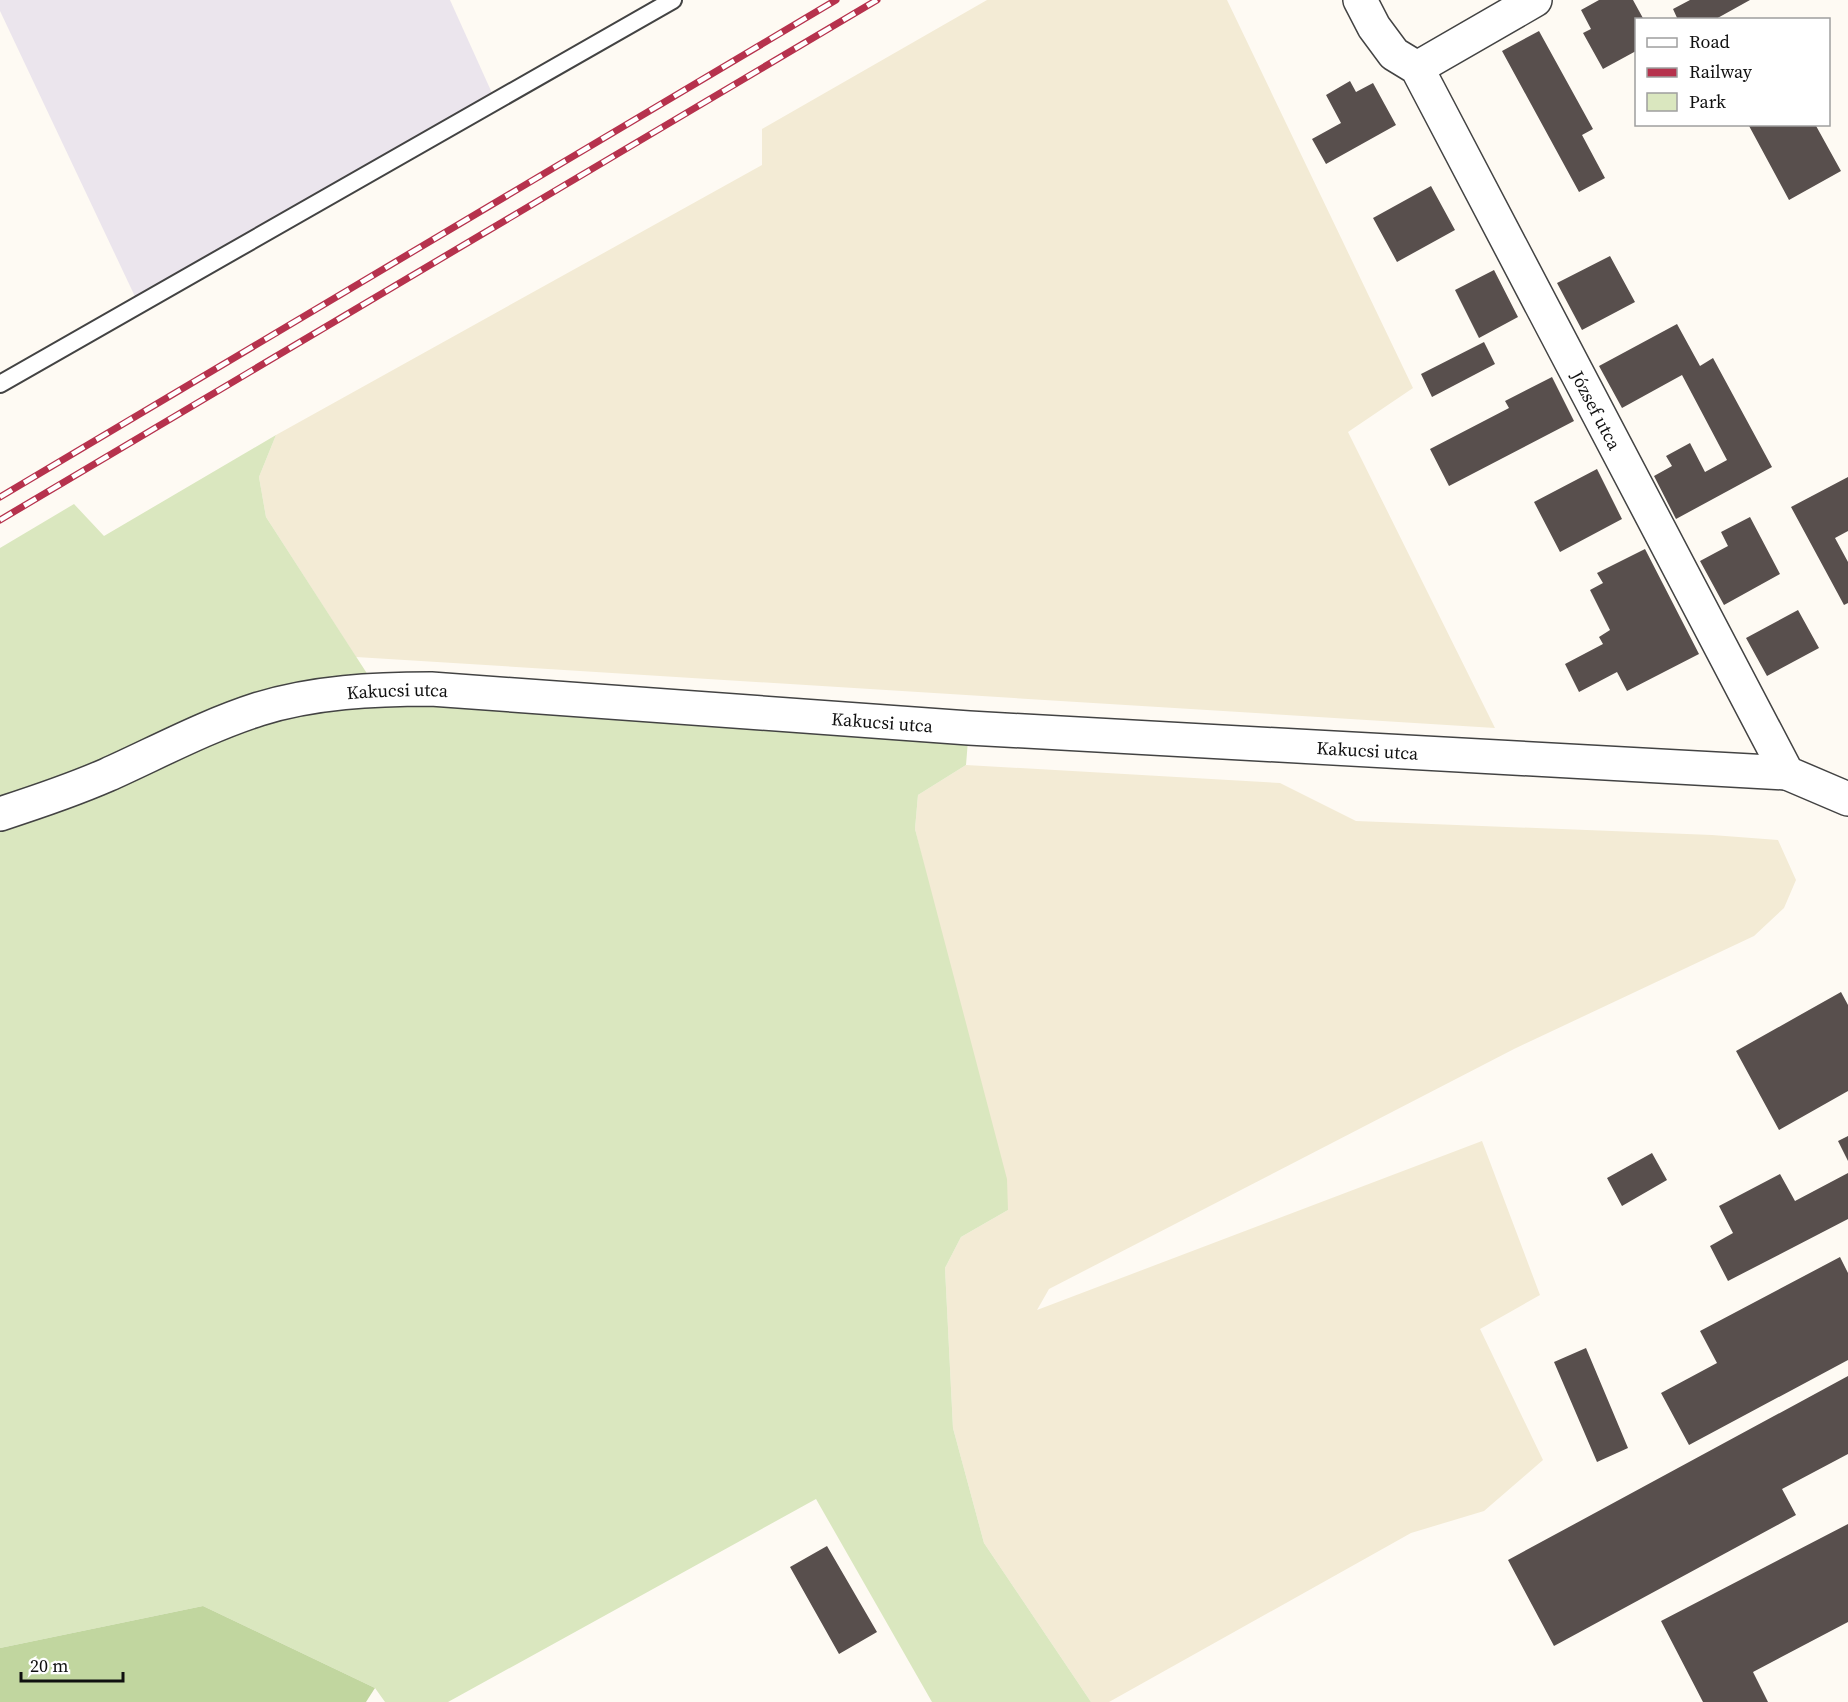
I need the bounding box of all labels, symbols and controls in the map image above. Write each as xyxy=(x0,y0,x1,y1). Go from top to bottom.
legend xyxy=(1635,18,1830,126)
text: Road xyxy=(1689,29,1730,54)
text: Railway xyxy=(1689,59,1753,84)
text: Park xyxy=(1689,89,1726,114)
street label: József utca xyxy=(1565,365,1628,455)
street label: Kakucsi utca xyxy=(346,676,450,705)
street label: Kakucsi utca xyxy=(831,706,935,738)
street label: Kakucsi utca xyxy=(1316,735,1420,765)
scale bar xyxy=(21,1645,123,1683)
text: 20 m xyxy=(30,1653,68,1678)

